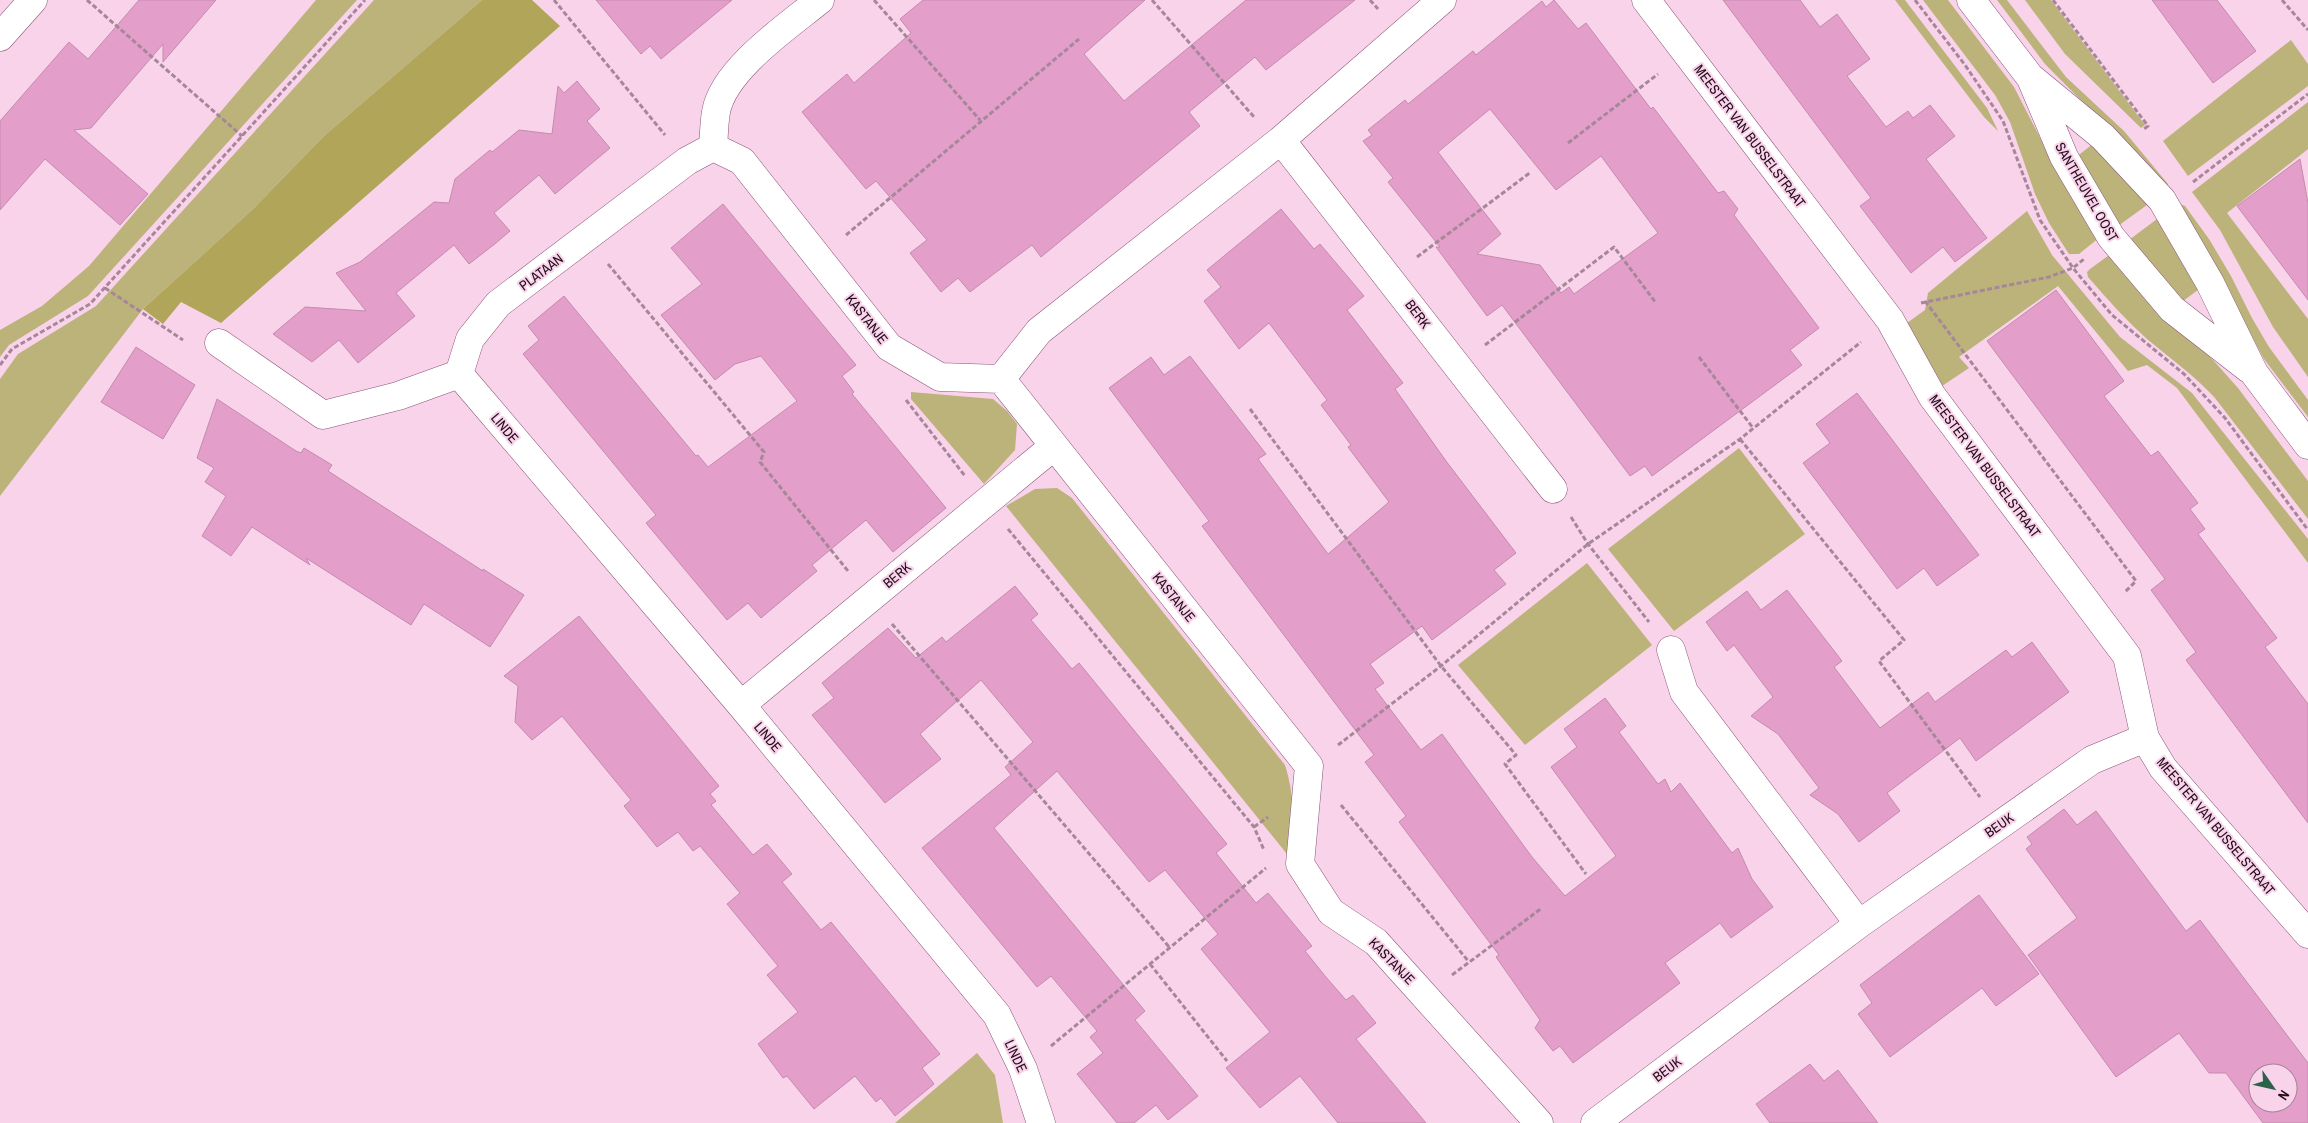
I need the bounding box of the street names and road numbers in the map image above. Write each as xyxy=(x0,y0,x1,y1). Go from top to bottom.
street label: MEESTER VAN BUSSELSTRAAT xyxy=(1690,61,1810,211)
street label: SANTHEUVEL OOST xyxy=(2051,139,2123,245)
street label: PLATAAN xyxy=(515,250,567,294)
street label: KASTANJE xyxy=(842,290,892,348)
street label: BERK xyxy=(1401,296,1435,332)
street label: MEESTER VAN BUSSELSTRAAT xyxy=(1925,391,2045,541)
street label: LINDE xyxy=(487,409,523,447)
street label: BERK xyxy=(879,558,915,592)
street label: KASTANJE xyxy=(1149,569,1199,625)
street label: LINDE xyxy=(750,718,786,756)
street label: MEESTER VAN BUSSELSTRAAT xyxy=(2153,753,2279,899)
street label: BEUK xyxy=(1981,808,2017,841)
street label: KASTANJE xyxy=(1365,934,1419,988)
street label: LINDE xyxy=(1001,1037,1031,1075)
street label: BEUK xyxy=(1649,1052,1685,1086)

